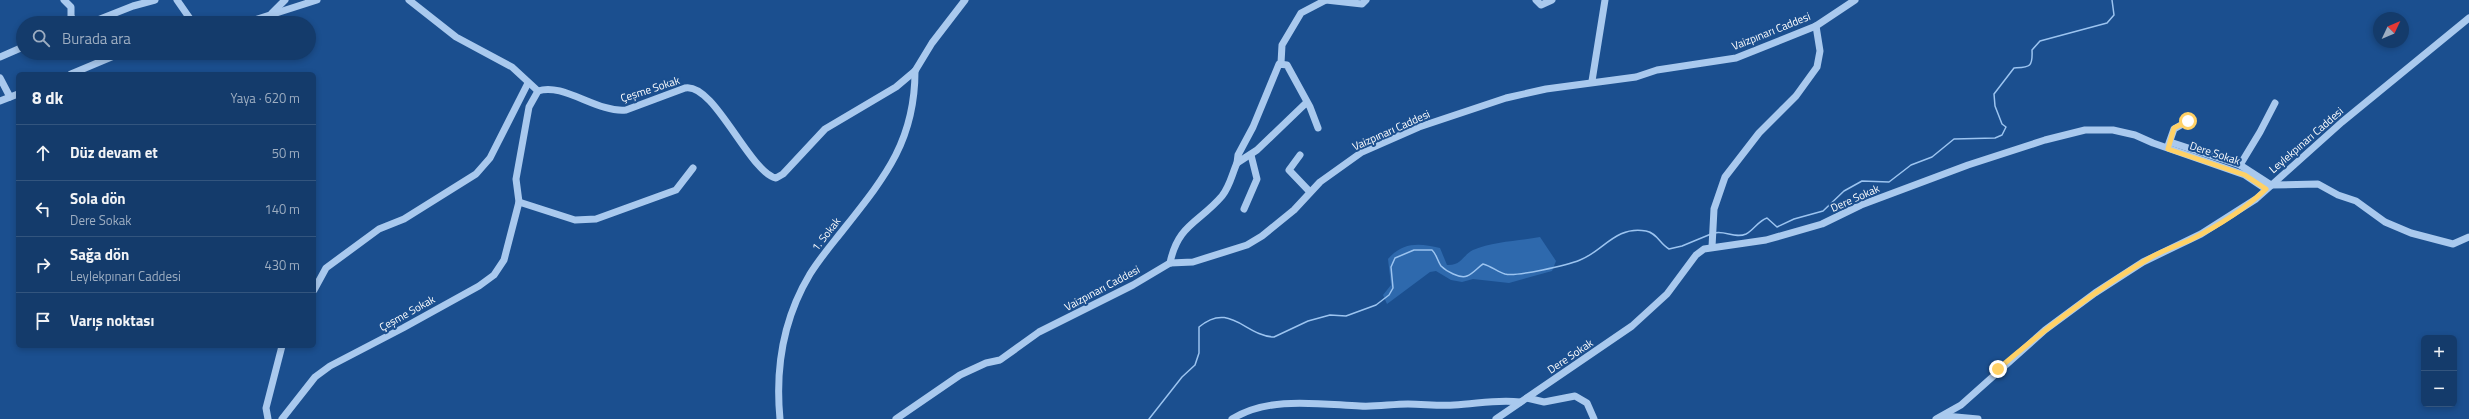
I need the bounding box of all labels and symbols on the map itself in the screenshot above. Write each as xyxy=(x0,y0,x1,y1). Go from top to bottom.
street label: Vaizpınarı Caddesi xyxy=(1729,8,1813,54)
north arrow xyxy=(2373,12,2409,48)
street label: Çeşme Sokak xyxy=(618,72,682,106)
street label: Leylekpınarı Caddesi xyxy=(2265,103,2347,177)
street label: Vaizpınarı Caddesi xyxy=(1350,106,1432,154)
route start xyxy=(2179,112,2197,130)
street label: Dere Sokak xyxy=(2188,137,2243,169)
street label: Dere Sokak xyxy=(1828,180,1883,216)
street label: 1. Sokak xyxy=(808,213,845,254)
street label: Vaizpınarı Caddesi xyxy=(1061,261,1143,315)
street label: Çeşme Sokak xyxy=(376,291,438,335)
street label: Dere Sokak xyxy=(1544,334,1597,377)
route end xyxy=(1989,360,2007,378)

